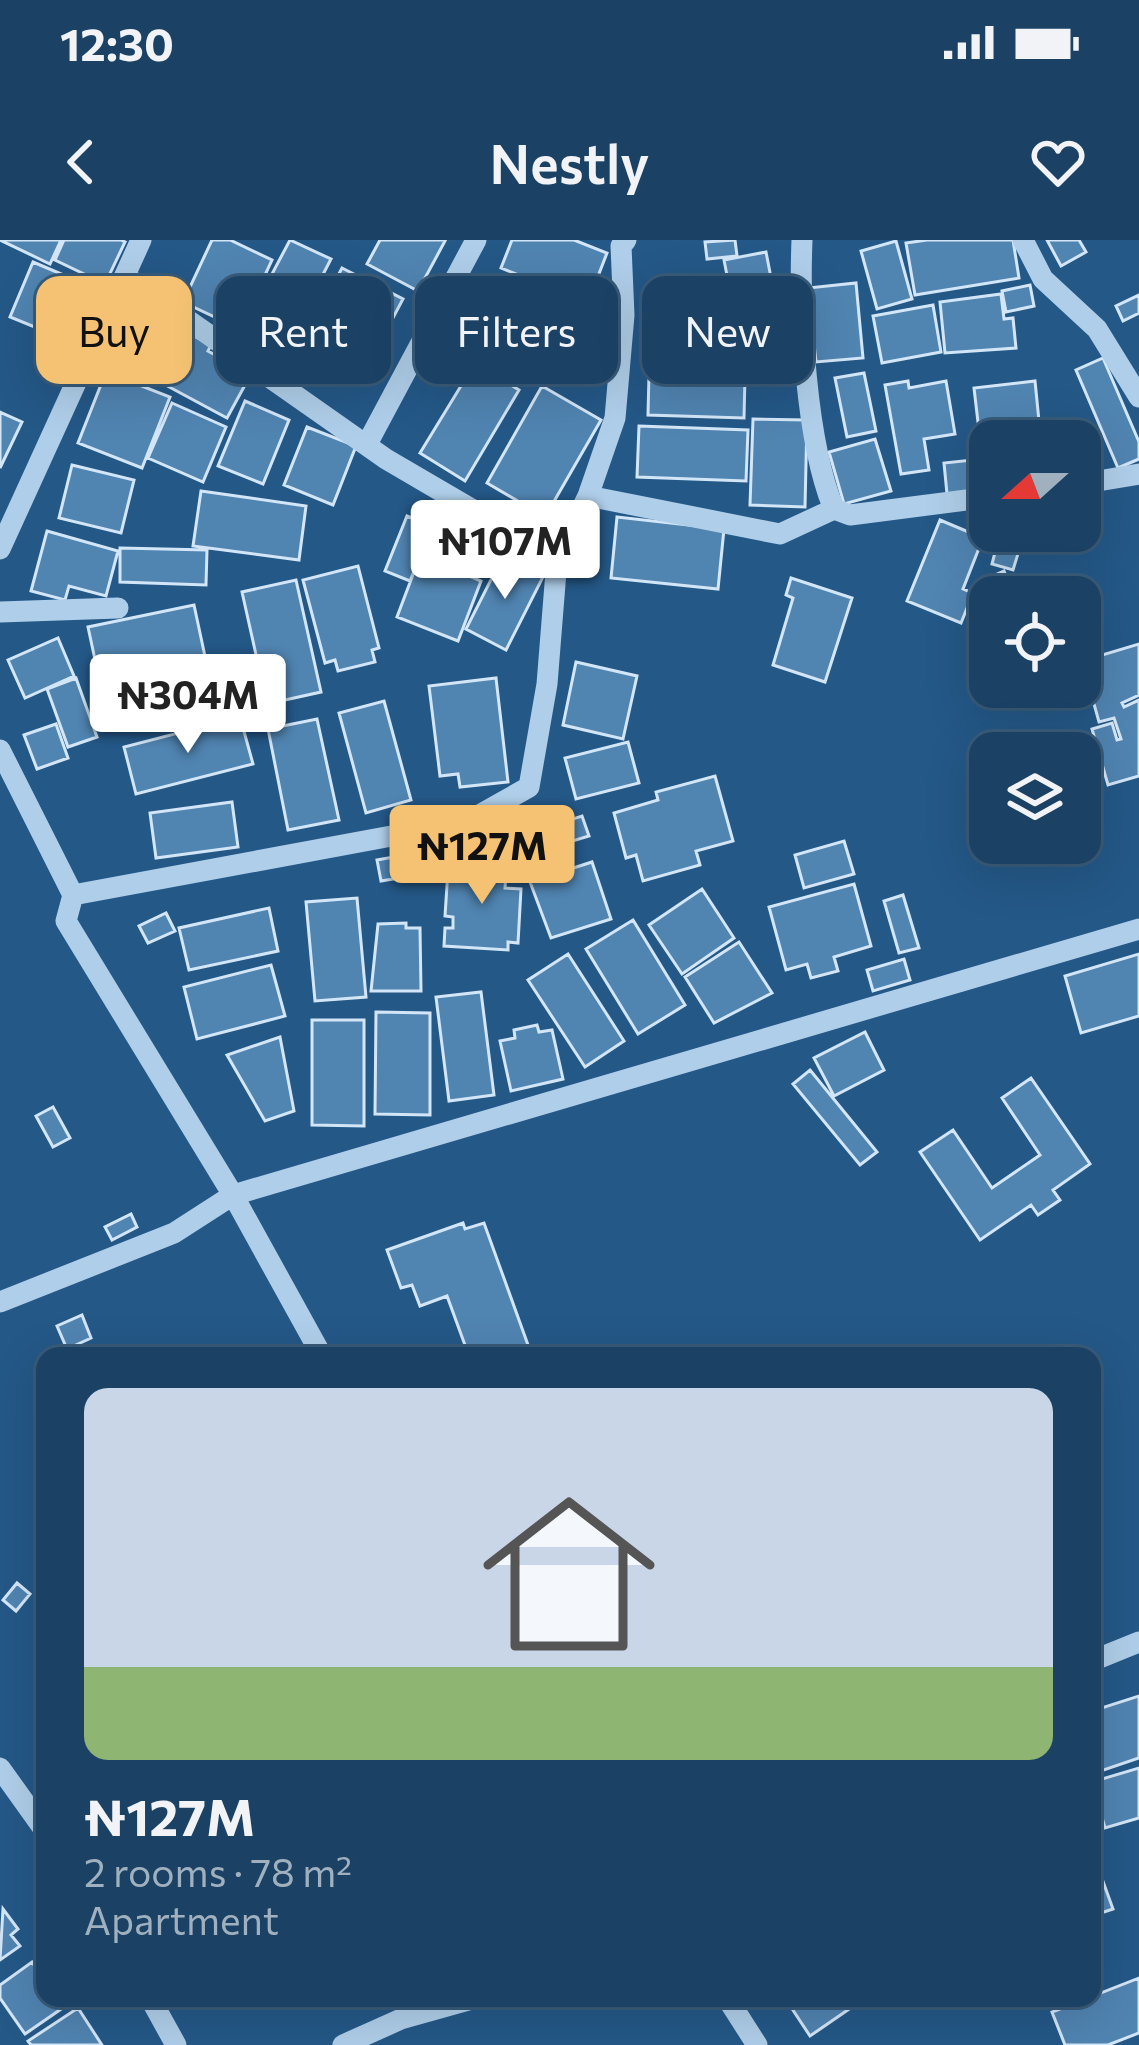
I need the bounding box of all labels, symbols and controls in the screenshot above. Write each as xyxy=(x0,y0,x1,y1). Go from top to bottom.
text: 12:30 xyxy=(60,15,174,70)
icon: back xyxy=(48,129,114,195)
text: Nestly xyxy=(490,129,649,195)
icon: heart xyxy=(1025,129,1091,195)
chip: Buy xyxy=(36,276,192,384)
chip: Rent xyxy=(216,276,391,384)
chip: Filters xyxy=(415,276,618,384)
chip: New xyxy=(642,276,813,384)
north arrow xyxy=(969,420,1101,552)
map controls xyxy=(969,420,1101,864)
pin: ₦107M xyxy=(421,500,589,602)
text: ₦107M xyxy=(438,515,572,563)
button: locate xyxy=(969,576,1101,708)
pin: ₦304M xyxy=(104,654,272,756)
text: ₦304M xyxy=(117,669,259,717)
button: layers xyxy=(969,732,1101,864)
pin: ₦127M xyxy=(398,805,566,907)
text: ₦127M xyxy=(417,820,547,868)
icon: home xyxy=(461,1466,677,1682)
text: ₦127M xyxy=(84,1784,255,1847)
text: 2 rooms · 78 m² xyxy=(84,1847,352,1895)
text: Apartment xyxy=(84,1895,279,1943)

